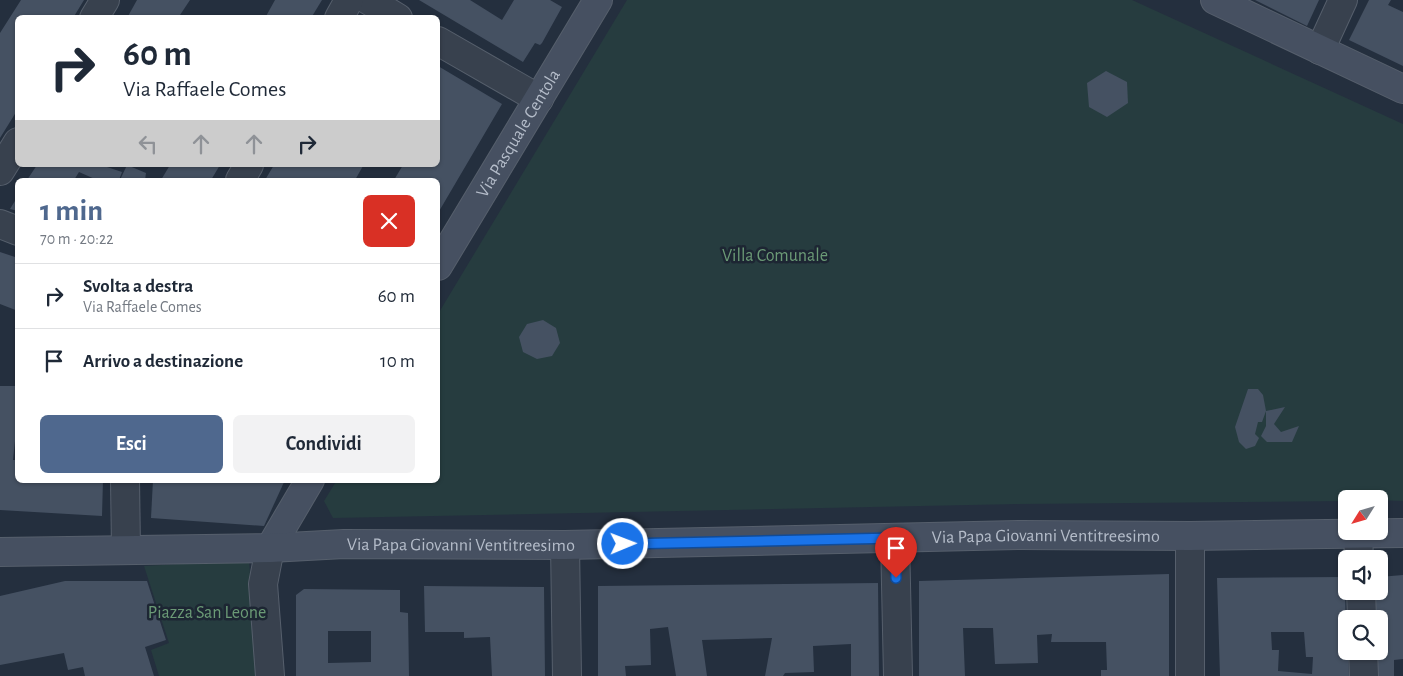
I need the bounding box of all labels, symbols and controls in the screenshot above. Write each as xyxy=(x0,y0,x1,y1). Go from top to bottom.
icon: right xyxy=(40,35,105,100)
text: 60 m xyxy=(123,37,192,72)
street label: Via Pasquale Centola xyxy=(473,67,564,201)
text: Via Raffaele Comes xyxy=(123,78,286,100)
icon: left xyxy=(134,130,162,158)
icon: ahead xyxy=(187,130,215,158)
icon: ahead xyxy=(240,130,268,158)
icon: right xyxy=(293,130,321,158)
button: close xyxy=(363,195,415,247)
text: 1 min xyxy=(40,196,103,226)
text: 70 m · 20:22 xyxy=(40,231,113,247)
park label: Villa Comunale xyxy=(722,247,828,265)
text: Svolta a destra xyxy=(83,277,193,296)
icon: right xyxy=(40,282,68,310)
text: 60 m xyxy=(378,287,415,306)
text: Via Raffaele Comes xyxy=(83,299,202,315)
icon: arrive xyxy=(40,347,68,375)
text: Arrivo a destinazione xyxy=(83,352,243,371)
text: 10 m xyxy=(380,352,415,371)
button: Esci xyxy=(40,415,223,473)
button: Condividi xyxy=(233,415,415,473)
north arrow xyxy=(1338,490,1388,540)
map controls xyxy=(1338,490,1388,660)
position arrow xyxy=(596,517,648,569)
pin xyxy=(875,527,917,578)
street label: Via Papa Giovanni Ventitreesimo xyxy=(932,527,1160,547)
icon: arrive xyxy=(882,534,910,562)
street label: Via Papa Giovanni Ventitreesimo xyxy=(347,536,575,555)
button: sound xyxy=(1338,550,1388,600)
park label: Piazza San Leone xyxy=(148,604,266,622)
button: search xyxy=(1338,610,1388,660)

